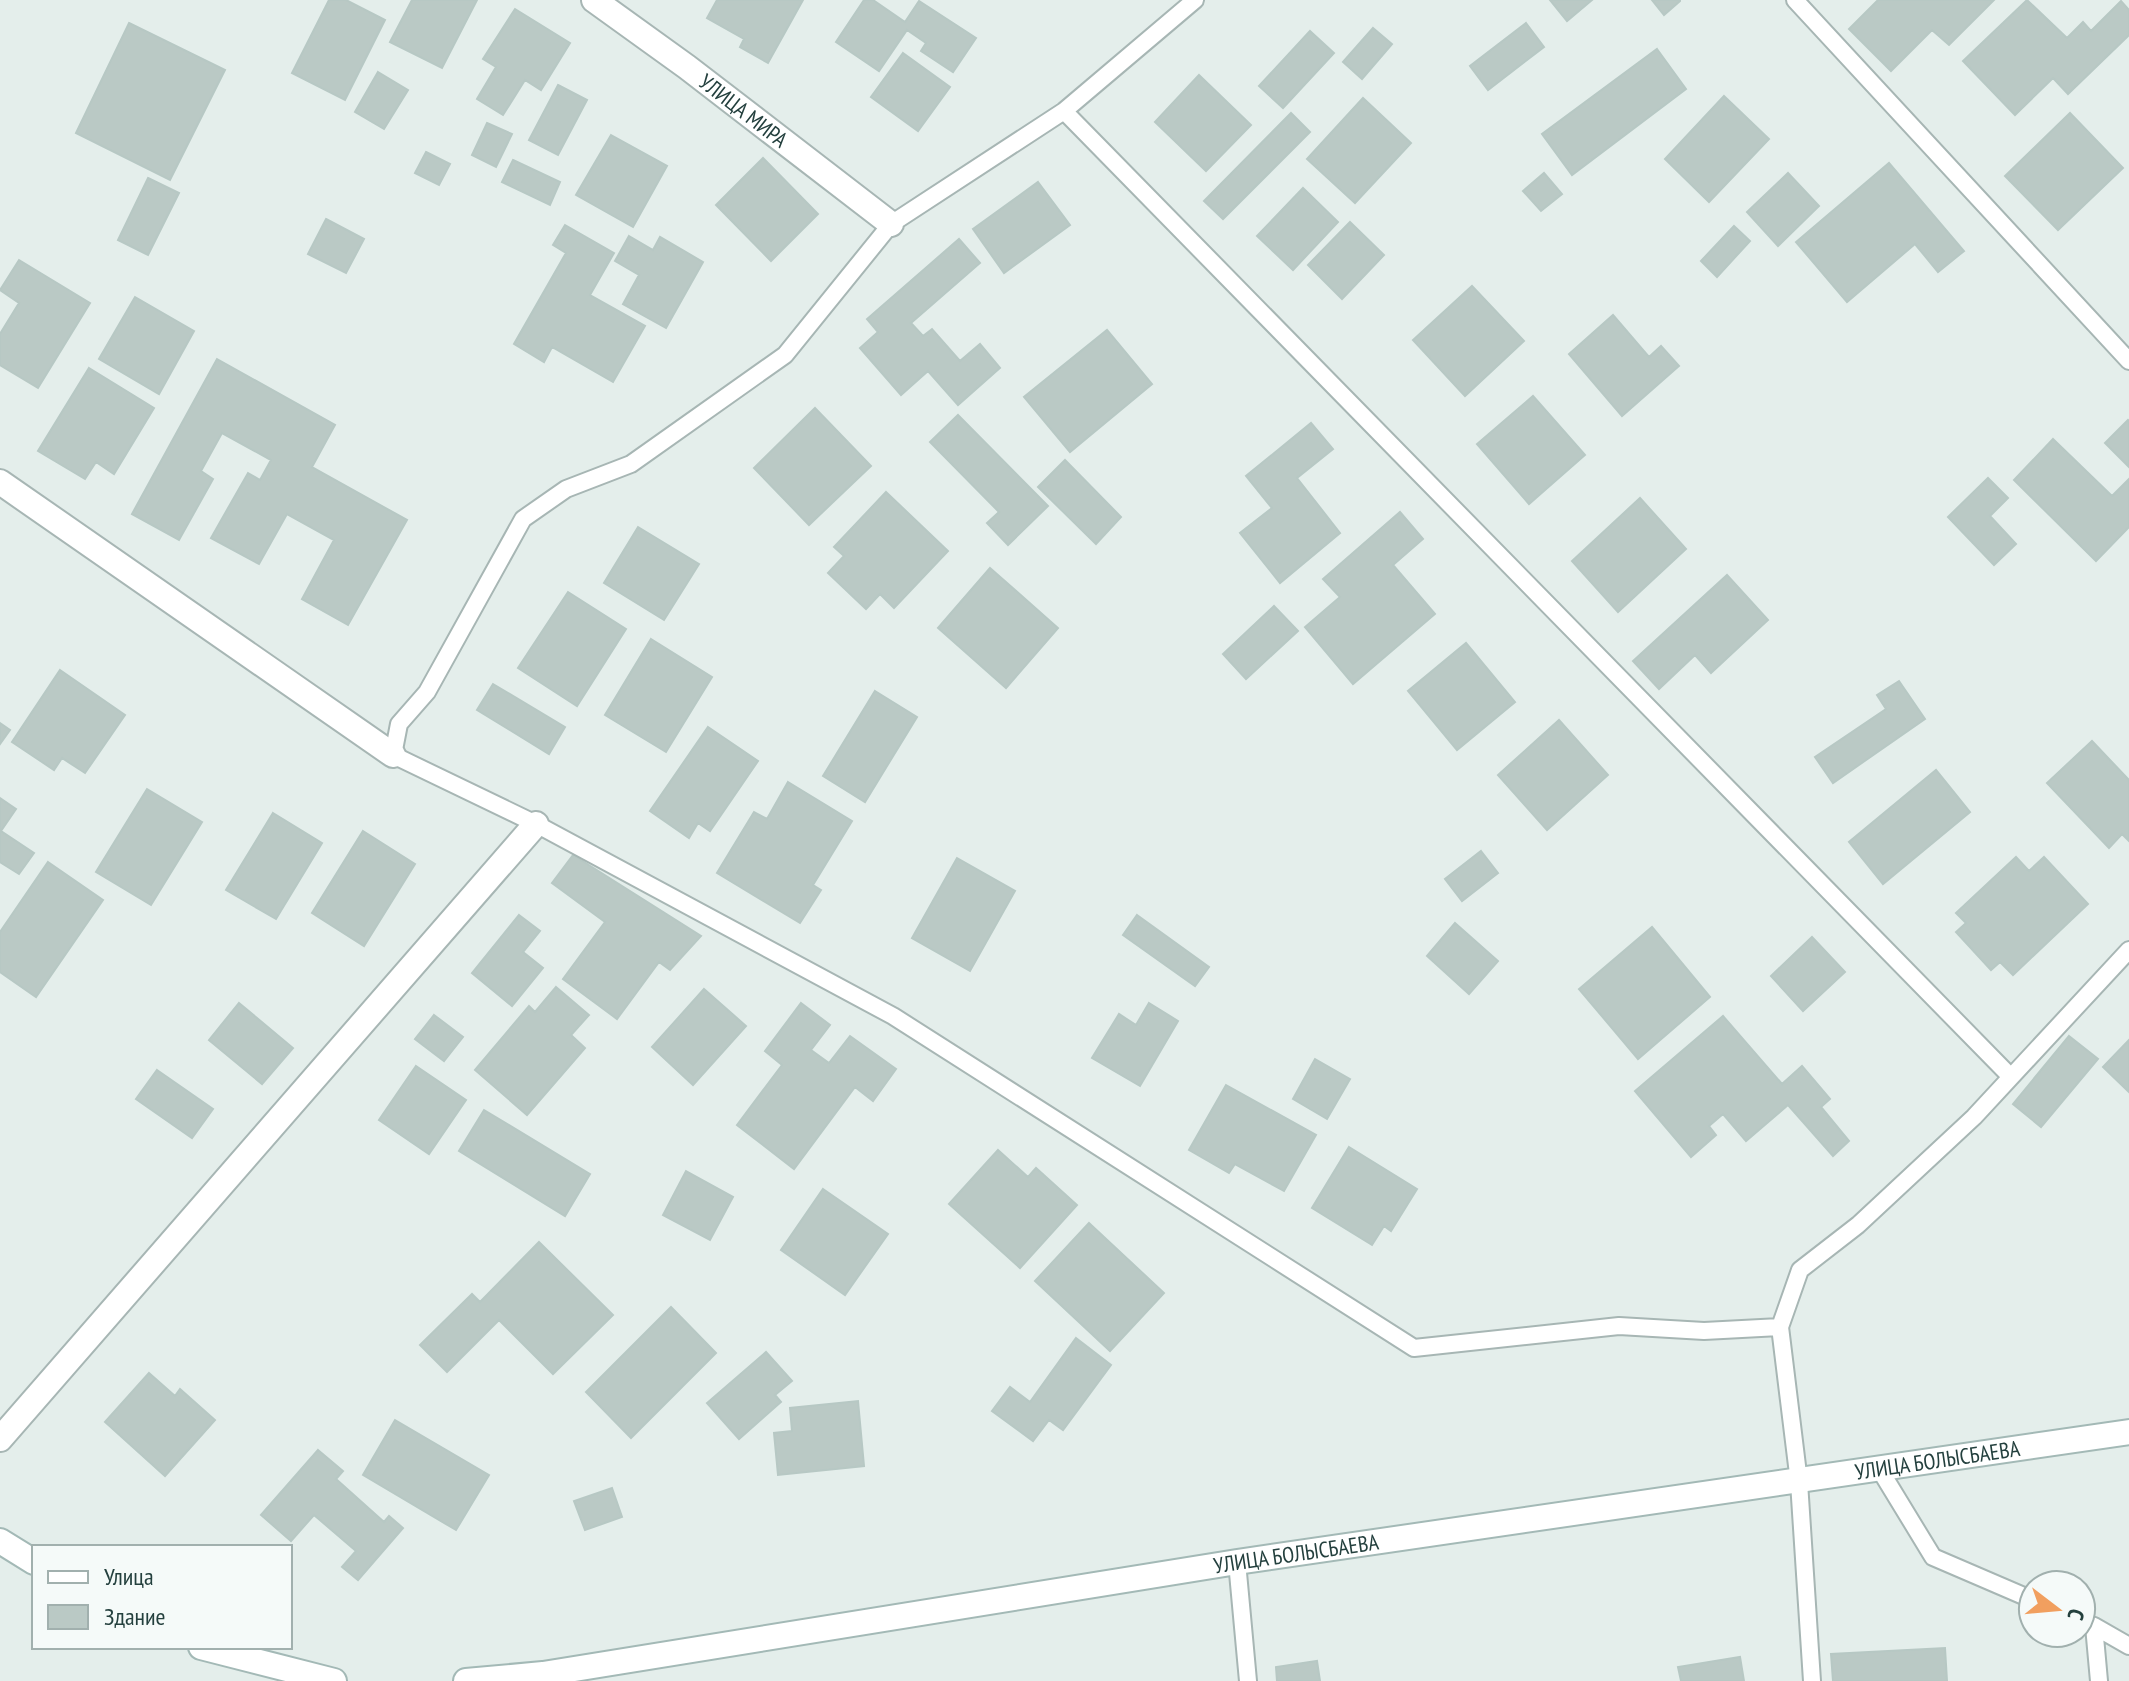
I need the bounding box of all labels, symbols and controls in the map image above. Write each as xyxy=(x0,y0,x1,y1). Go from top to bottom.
street label: УЛИЦА МИРА xyxy=(694,68,794,154)
street label: УЛИЦА БОЛЫСБАЕВА xyxy=(1853,1434,2022,1486)
street label: УЛИЦА БОЛЫСБАЕВА xyxy=(1212,1527,1381,1580)
legend xyxy=(32,1545,292,1649)
text: Улица xyxy=(104,1561,154,1592)
north arrow xyxy=(2017,1569,2097,1649)
text: Здание xyxy=(104,1601,165,1632)
text: С xyxy=(2061,1606,2091,1623)

